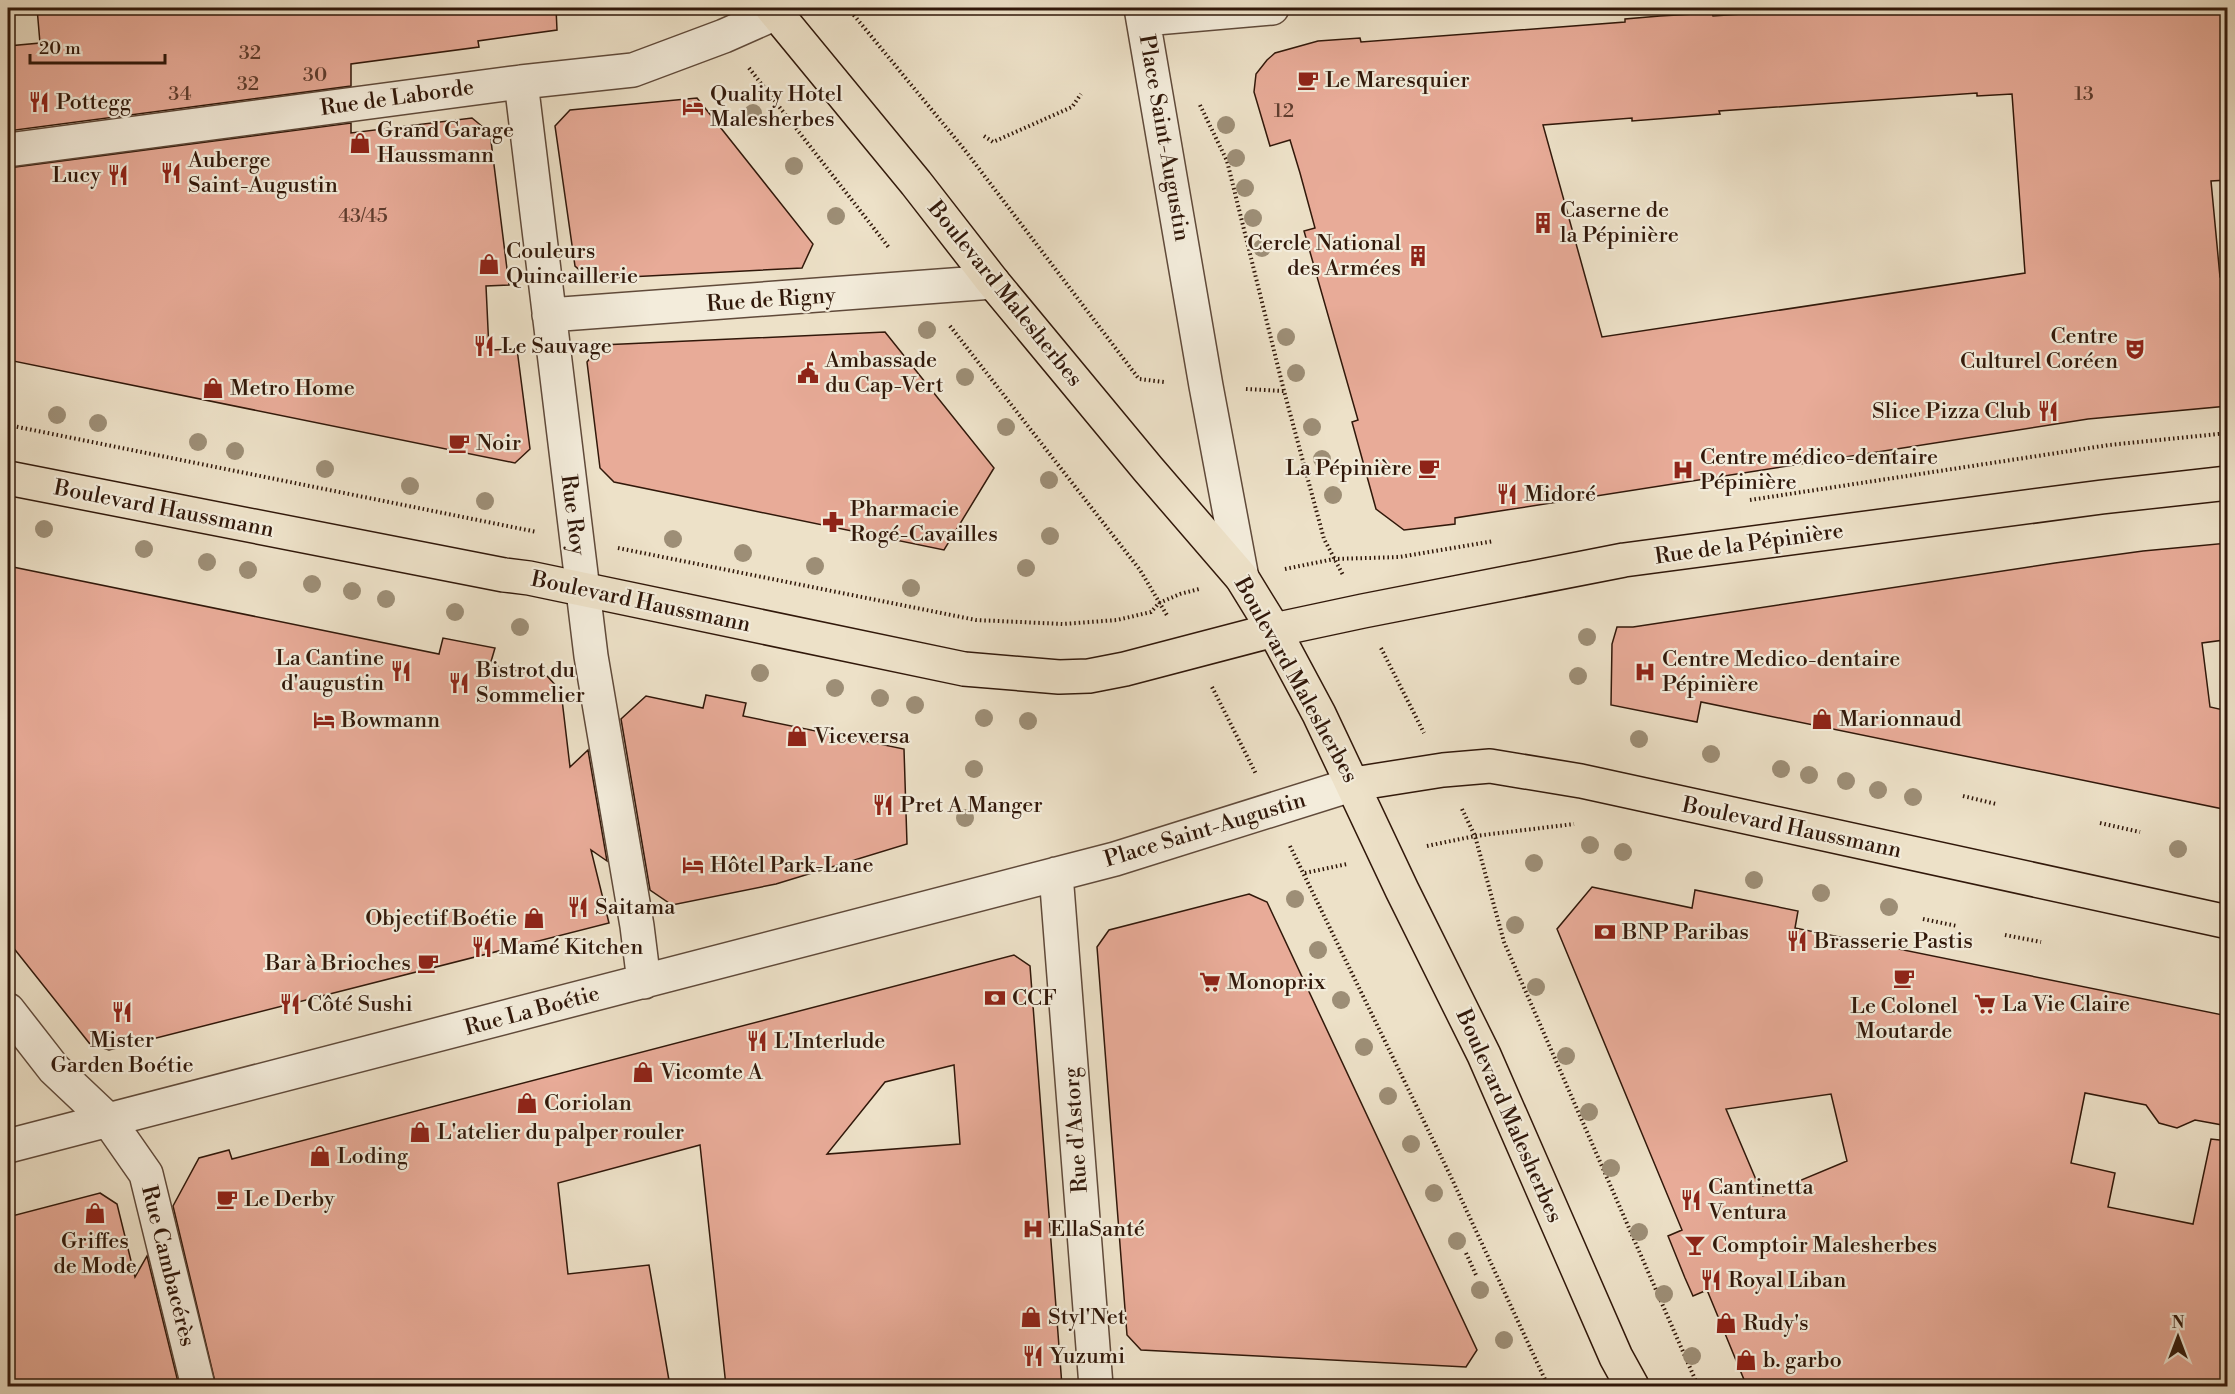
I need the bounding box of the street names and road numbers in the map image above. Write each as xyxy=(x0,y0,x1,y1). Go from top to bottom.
street label: Place Saint-Augustin xyxy=(1133,33,1195,243)
street label: Rue de Laborde xyxy=(318,74,476,122)
street label: Boulevard Malesherbes xyxy=(921,195,1088,392)
street label: Rue de Rigny xyxy=(706,282,837,318)
street label: Rue Roy xyxy=(555,473,591,557)
street label: Boulevard Haussmann xyxy=(51,474,276,544)
street label: Rue de la Pépinière xyxy=(1653,517,1845,571)
street label: Boulevard Haussmann xyxy=(528,565,753,638)
street label: Boulevard Malesherbes xyxy=(1228,572,1364,788)
street label: Place Saint-Augustin xyxy=(1101,787,1309,873)
street label: Boulevard Haussmann xyxy=(1679,791,1904,864)
street label: Rue La Boétie xyxy=(462,980,602,1042)
street label: Boulevard Malesherbes xyxy=(1449,1004,1568,1227)
street label: Rue d'Astorg xyxy=(1058,1065,1094,1194)
street label: Rue Cambacérès xyxy=(135,1183,201,1349)

